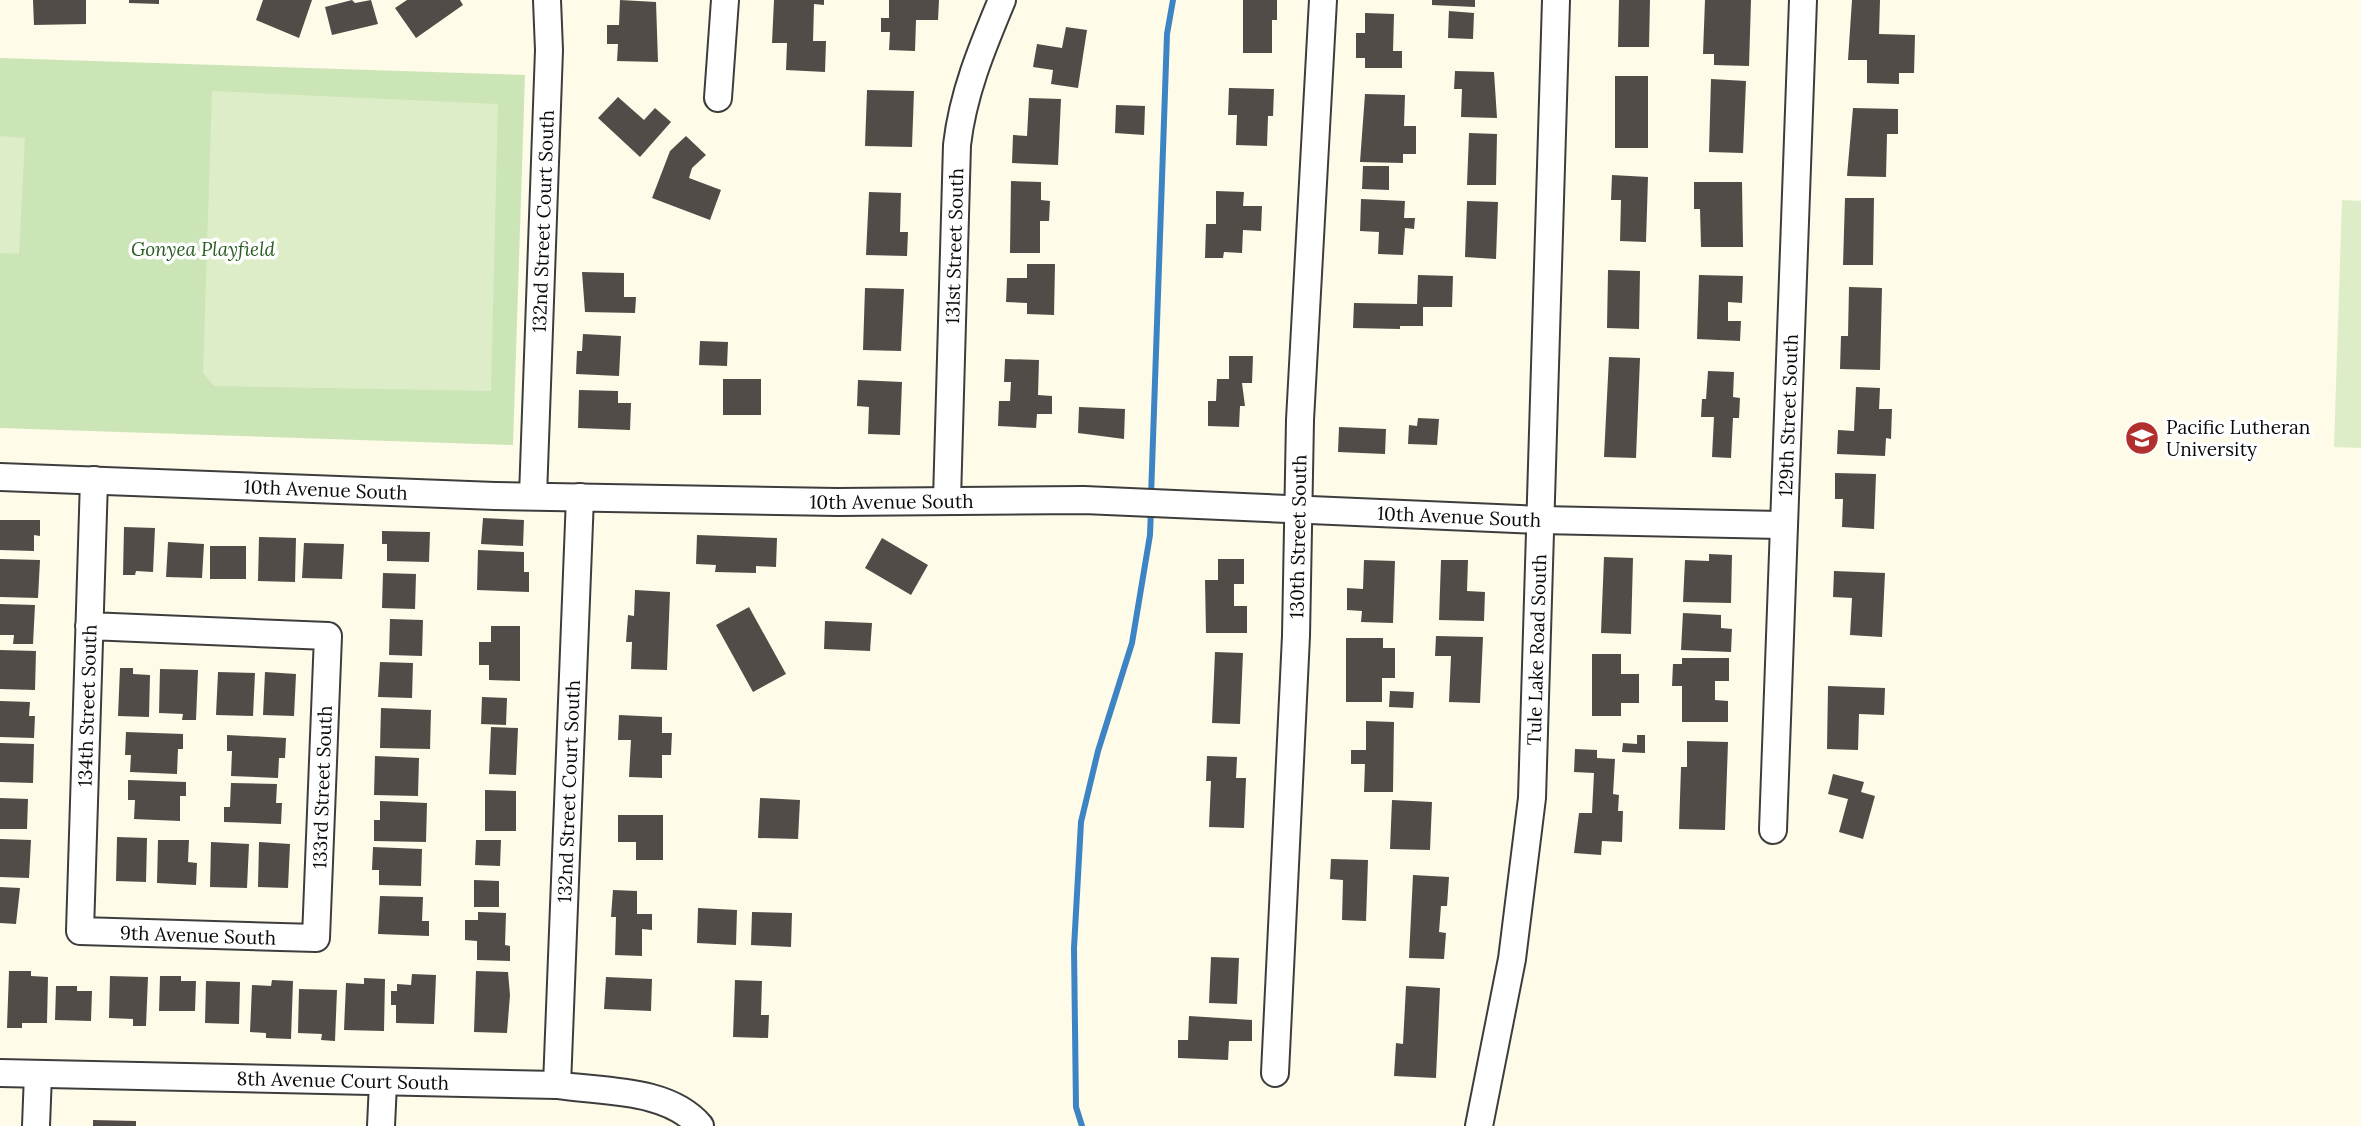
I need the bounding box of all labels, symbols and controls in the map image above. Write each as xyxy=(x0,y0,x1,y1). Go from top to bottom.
street label: 132nd Street Court South xyxy=(527,109,559,333)
street label: 131st Street South xyxy=(940,168,968,325)
park label: Gonyea Playfield xyxy=(131,237,276,261)
street label: 129th Street South xyxy=(1773,334,1803,497)
place label: Pacific Lutheran University xyxy=(2166,415,2310,461)
school or university icon: Pacific Lutheran University xyxy=(2123,419,2161,457)
street label: 130th Street South xyxy=(1284,454,1311,619)
street label: 10th Avenue South xyxy=(243,474,408,505)
street label: 10th Avenue South xyxy=(809,489,974,514)
street label: 10th Avenue South xyxy=(1377,501,1542,532)
street label: Tule Lake Road South xyxy=(1522,553,1551,746)
street label: 134th Street South xyxy=(72,624,102,787)
street label: 132nd Street Court South xyxy=(552,679,585,903)
street label: 133rd Street South xyxy=(307,705,337,869)
street label: 9th Avenue South xyxy=(120,920,276,950)
street label: 8th Avenue Court South xyxy=(236,1066,449,1095)

